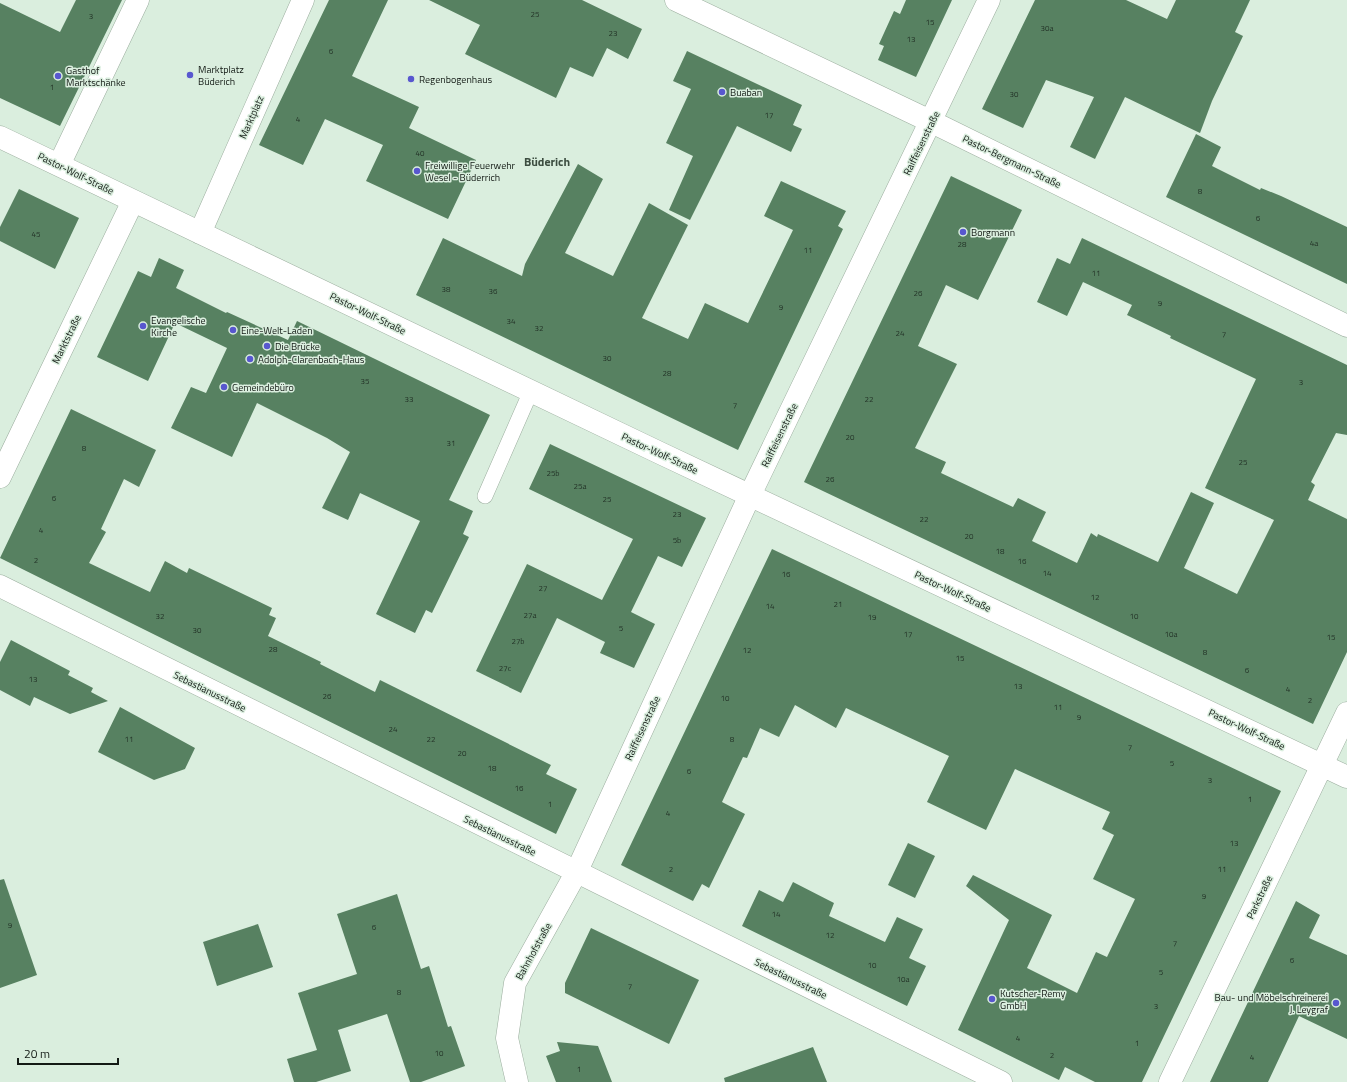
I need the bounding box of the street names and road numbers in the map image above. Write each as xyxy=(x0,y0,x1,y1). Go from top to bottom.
street label: Marktplatz xyxy=(235,93,268,141)
street label: Raiffeisenstraße xyxy=(899,109,943,178)
street label: Pastor-Bergmann-Straße xyxy=(960,131,1064,192)
street label: Pastor-Wolf-Straße xyxy=(35,149,116,198)
street label: Pastor-Wolf-Straße xyxy=(327,289,408,338)
street label: Marktstraße xyxy=(48,312,85,366)
street label: Raiffeisenstraße xyxy=(757,401,801,470)
street label: Pastor-Wolf-Straße xyxy=(619,429,701,478)
street label: Pastor-Wolf-Straße xyxy=(912,567,994,616)
street label: Sebastianusstraße xyxy=(171,667,249,715)
street label: Raiffeisenstraße xyxy=(621,693,664,763)
street label: Pastor-Wolf-Straße xyxy=(1206,705,1288,754)
street label: Sebastianusstraße xyxy=(461,811,539,859)
street label: Parkstraße xyxy=(1243,873,1276,921)
street label: Bahnhofstraße xyxy=(512,920,555,983)
street label: Sebastianusstraße xyxy=(752,954,830,1002)

